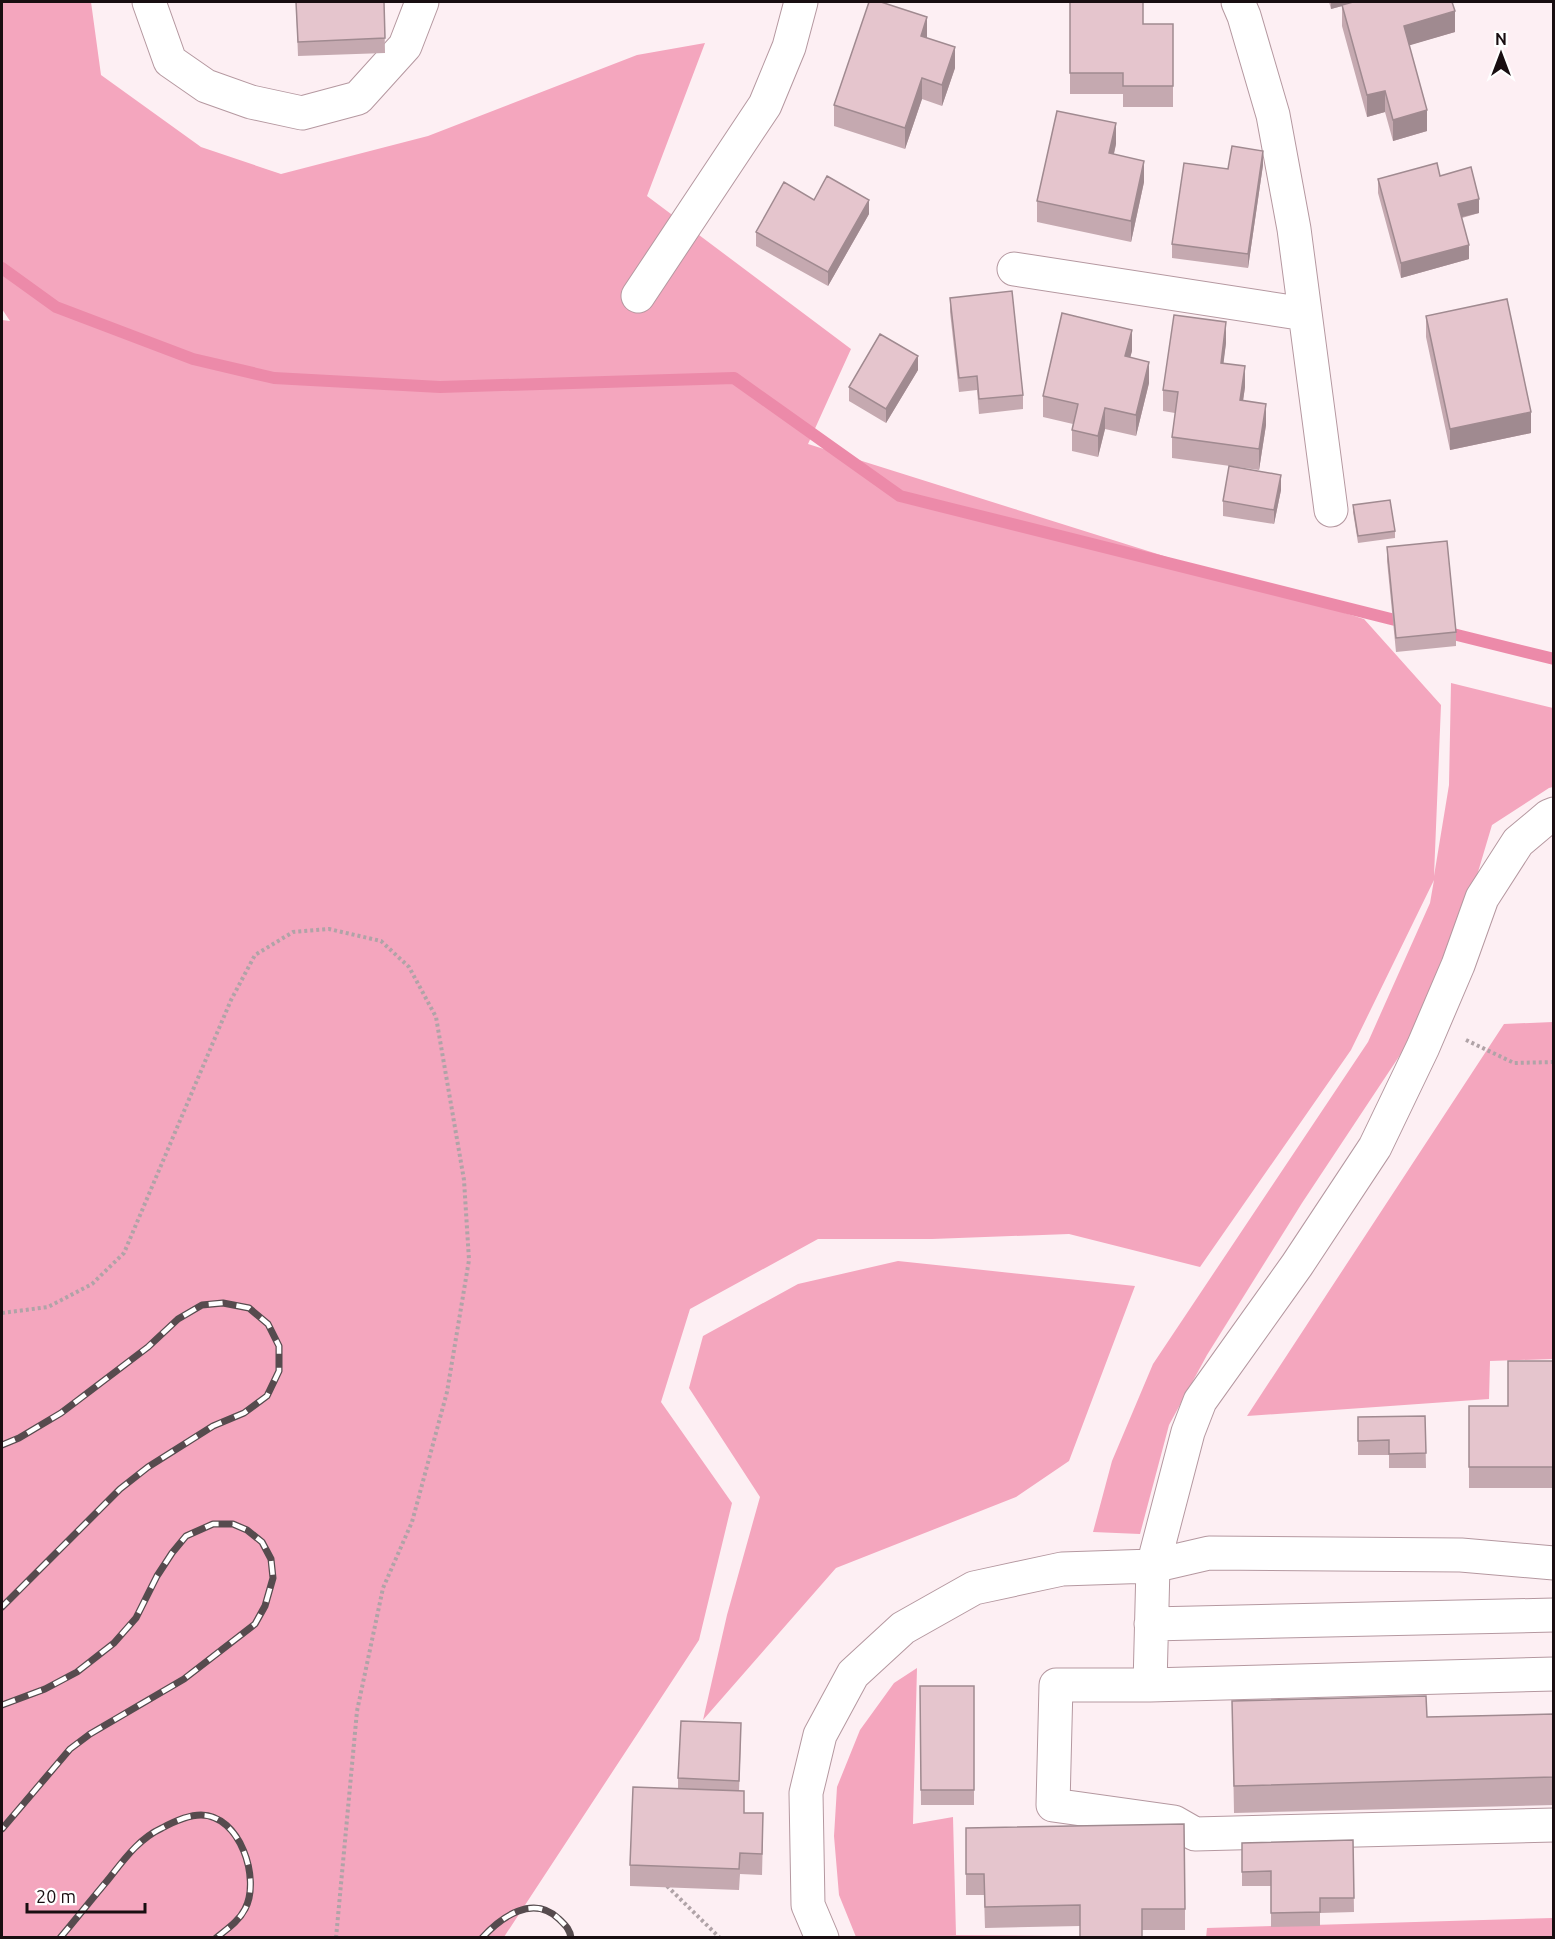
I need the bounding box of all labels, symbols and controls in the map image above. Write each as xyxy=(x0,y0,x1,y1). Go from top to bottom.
north arrow xyxy=(1471,24,1531,84)
text: N xyxy=(1495,30,1507,48)
scale bar xyxy=(27,1876,146,1914)
text: 20 m xyxy=(36,1886,76,1906)

